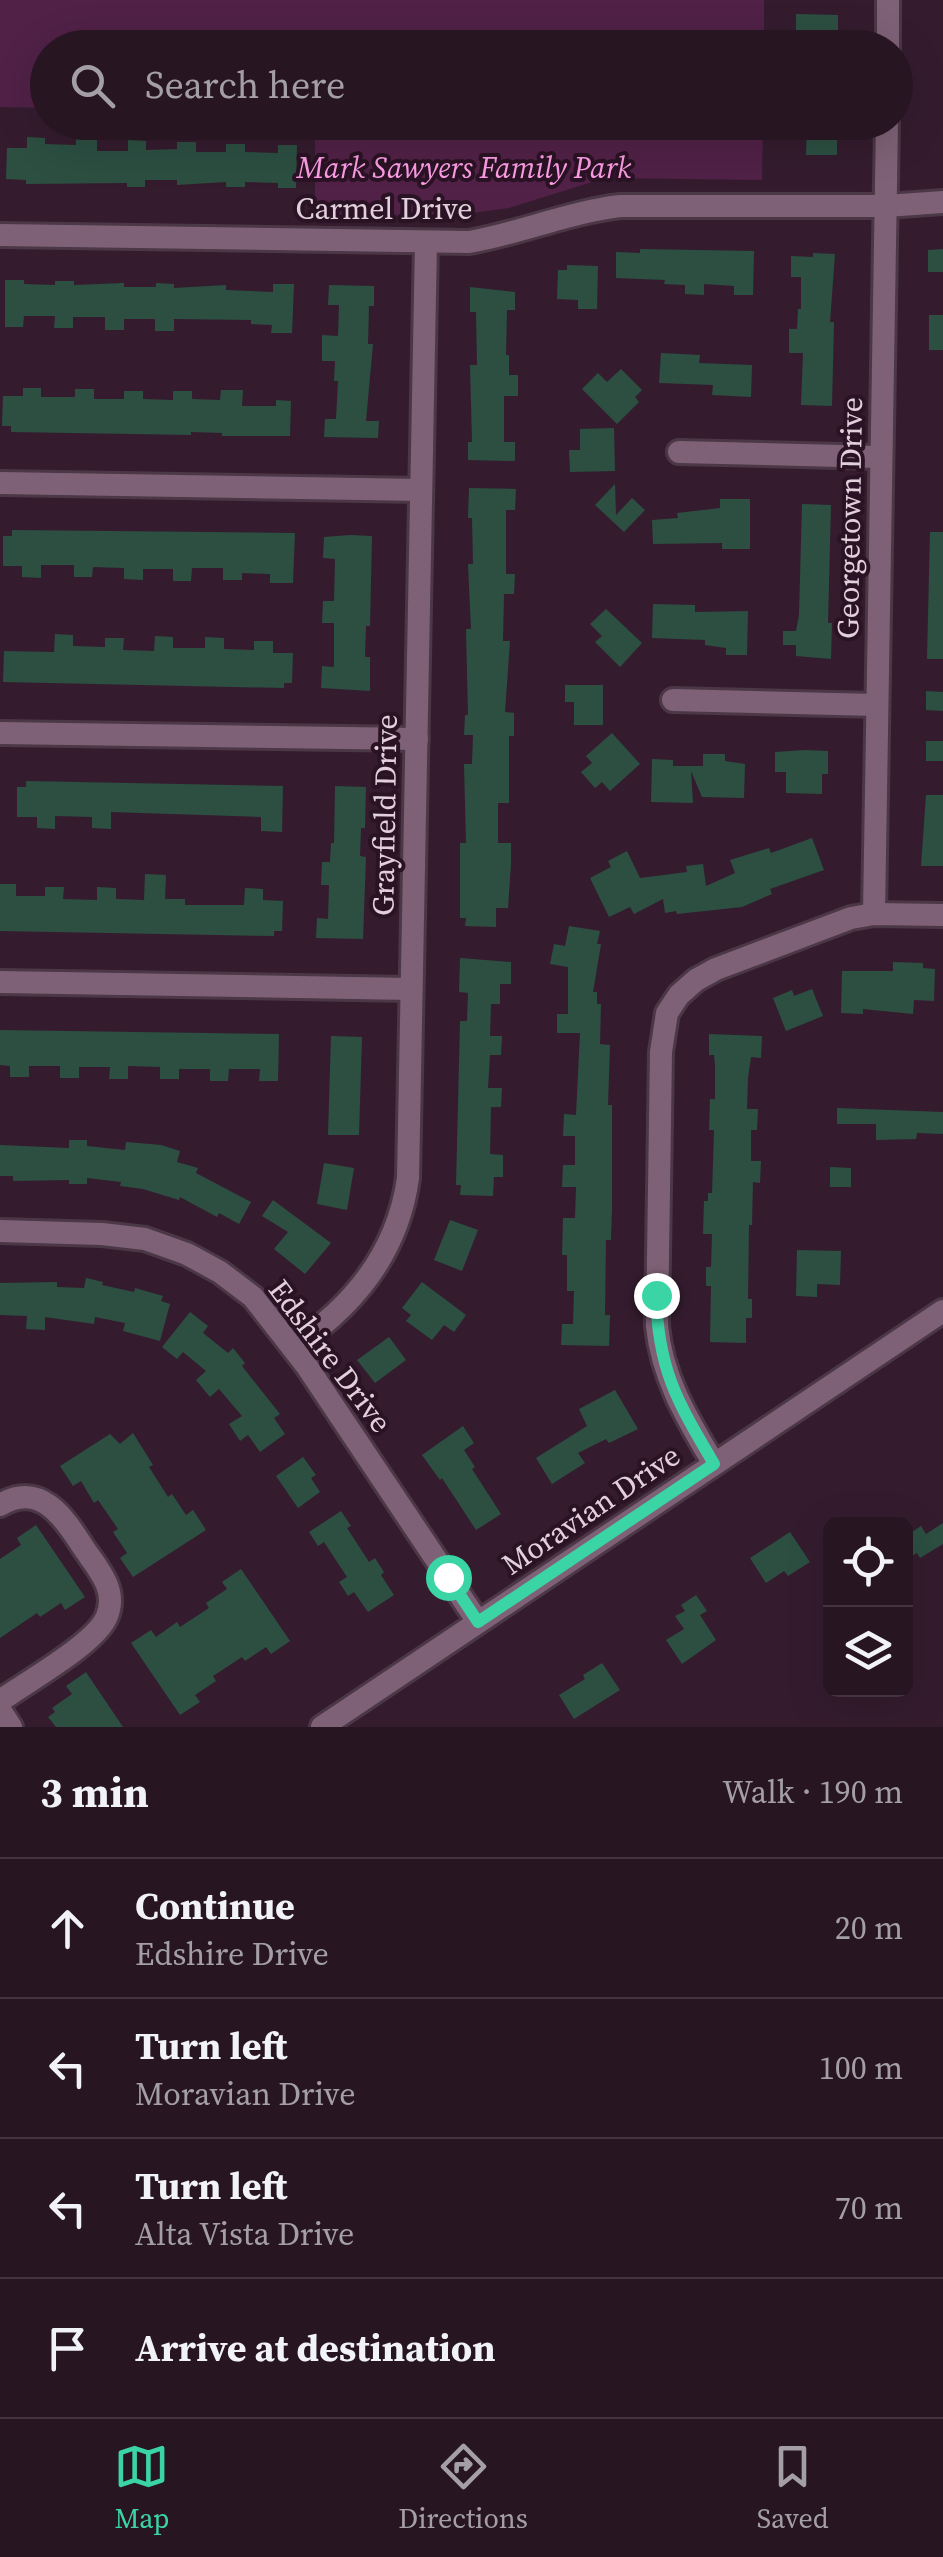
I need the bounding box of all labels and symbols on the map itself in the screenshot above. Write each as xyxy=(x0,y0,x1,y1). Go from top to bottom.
park label: Mark Sawyers Family Park xyxy=(296,147,632,188)
street label: Carmel Drive xyxy=(295,188,473,229)
street label: Georgetown Drive xyxy=(827,397,872,639)
street label: Grayfield Drive xyxy=(362,714,407,916)
street label: Edshire Drive xyxy=(259,1271,401,1441)
route end xyxy=(634,1273,680,1319)
street label: Moravian Drive xyxy=(494,1435,688,1584)
route start xyxy=(426,1555,472,1601)

